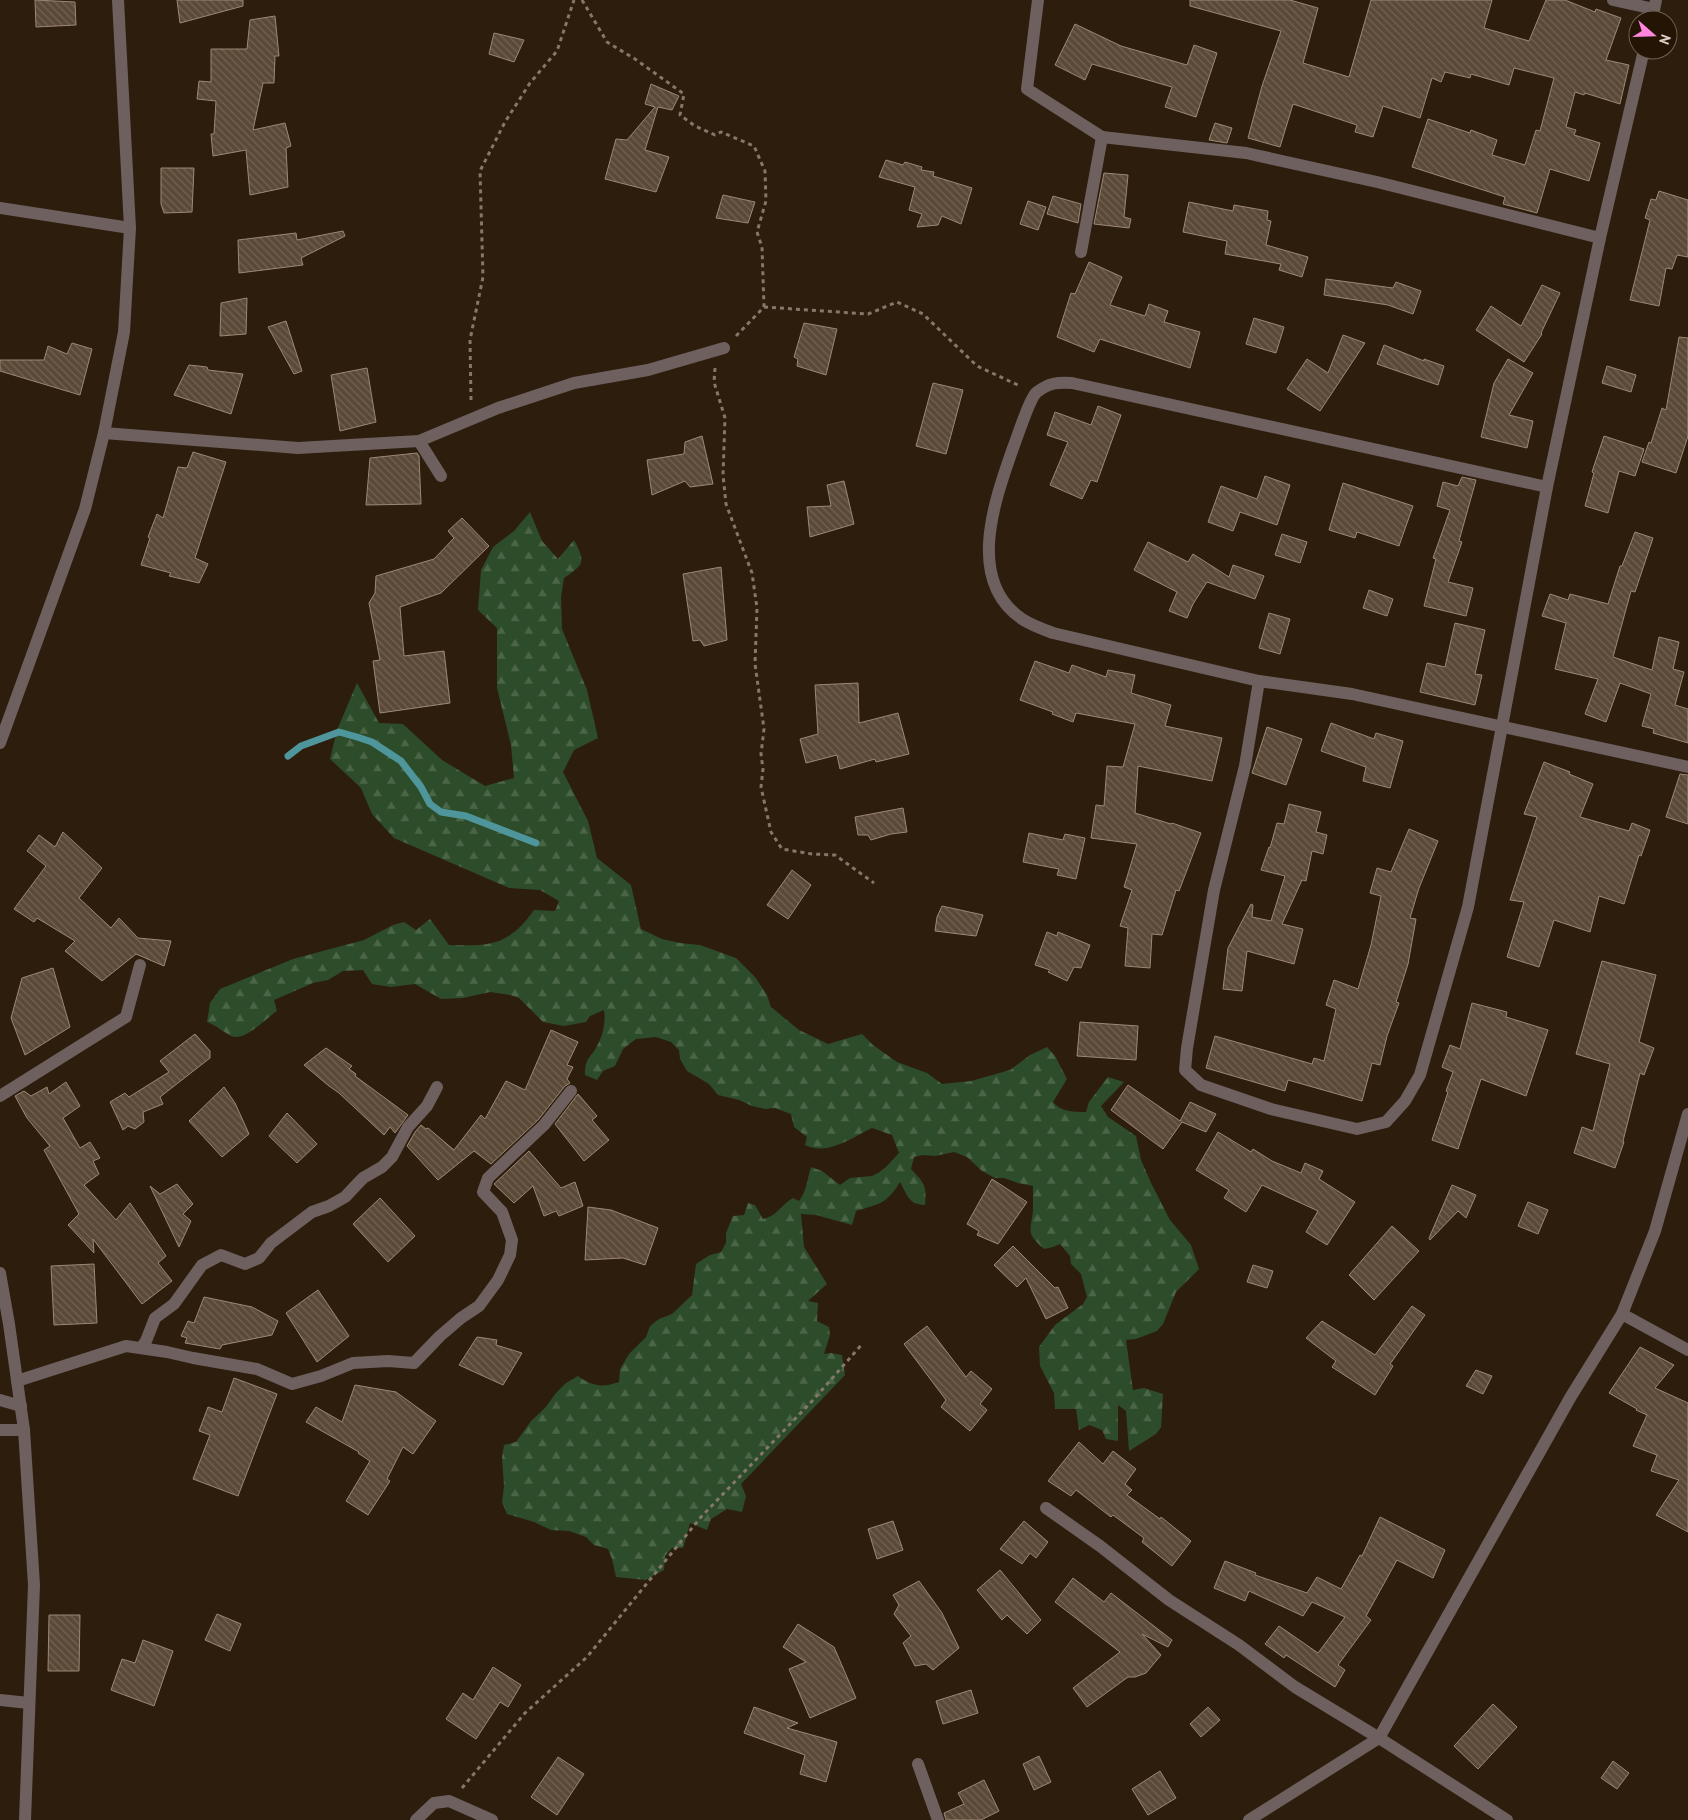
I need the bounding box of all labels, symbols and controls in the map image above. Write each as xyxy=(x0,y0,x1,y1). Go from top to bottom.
north arrow xyxy=(1628,10,1678,60)
text: N xyxy=(1655,32,1675,47)

